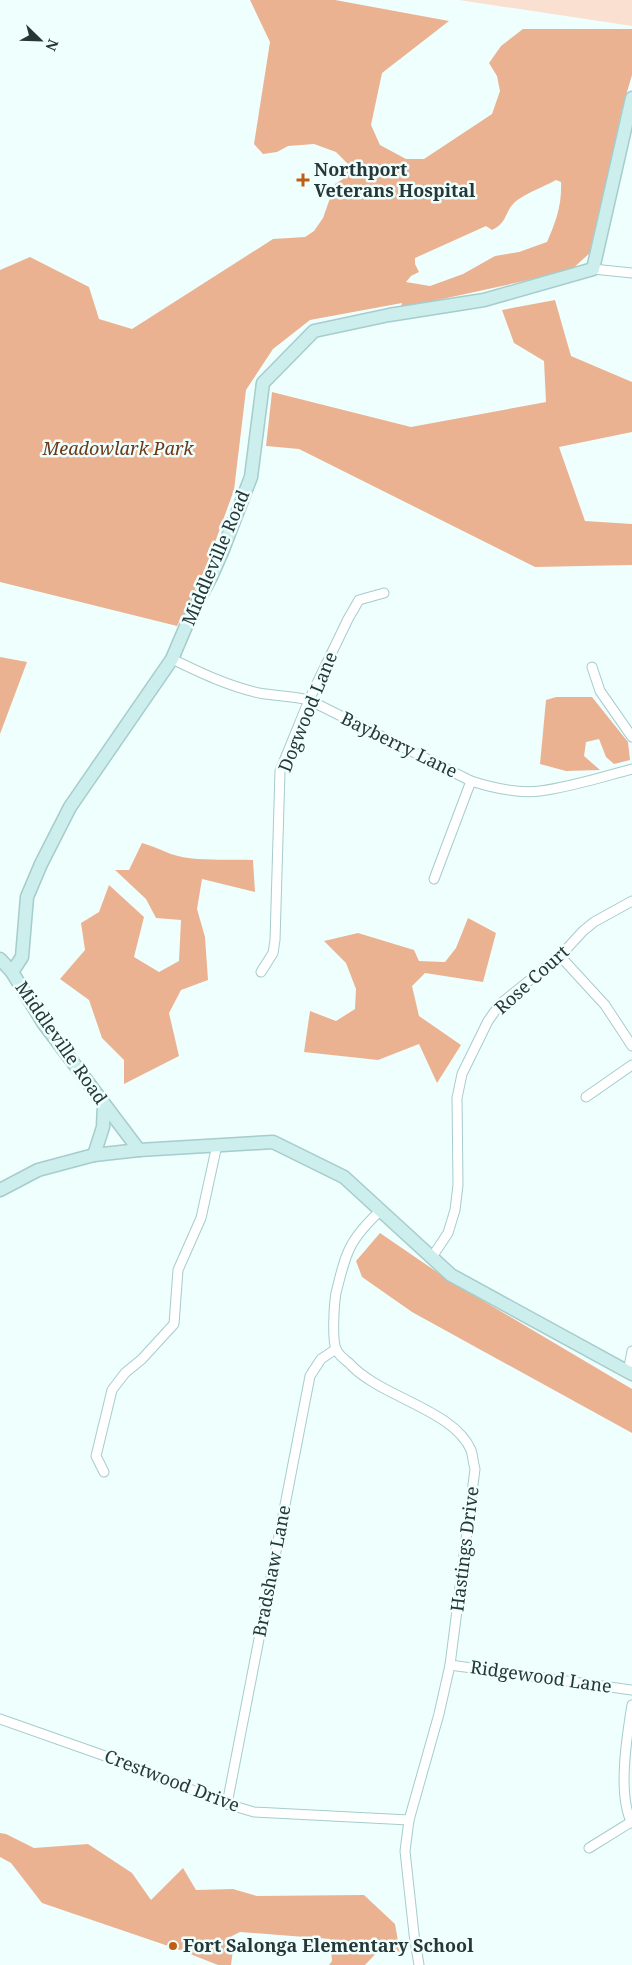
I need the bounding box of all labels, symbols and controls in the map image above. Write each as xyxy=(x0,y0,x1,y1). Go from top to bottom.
north arrow xyxy=(15,15,65,65)
text: N xyxy=(42,36,63,54)
place label: Northport Veterans Hospital xyxy=(314,157,476,202)
marker: Northport Veterans Hospital xyxy=(296,173,310,187)
park label: Meadowlark Park xyxy=(41,436,194,460)
street label: Middleville Road xyxy=(176,486,254,629)
street label: Dogwood Lane xyxy=(272,648,342,775)
street label: Bayberry Lane xyxy=(337,706,462,783)
street label: Rose Court xyxy=(489,939,574,1019)
street label: Middleville Road xyxy=(10,976,113,1109)
street label: Hastings Drive xyxy=(444,1485,484,1613)
street label: Bradshaw Lane xyxy=(246,1503,296,1639)
street label: Ridgewood Lane xyxy=(469,1654,613,1698)
street label: Crestwood Drive xyxy=(101,1743,243,1817)
place label: Fort Salonga Elementary School xyxy=(183,1933,474,1957)
marker: Fort Salonga Elementary School xyxy=(167,1940,179,1952)

